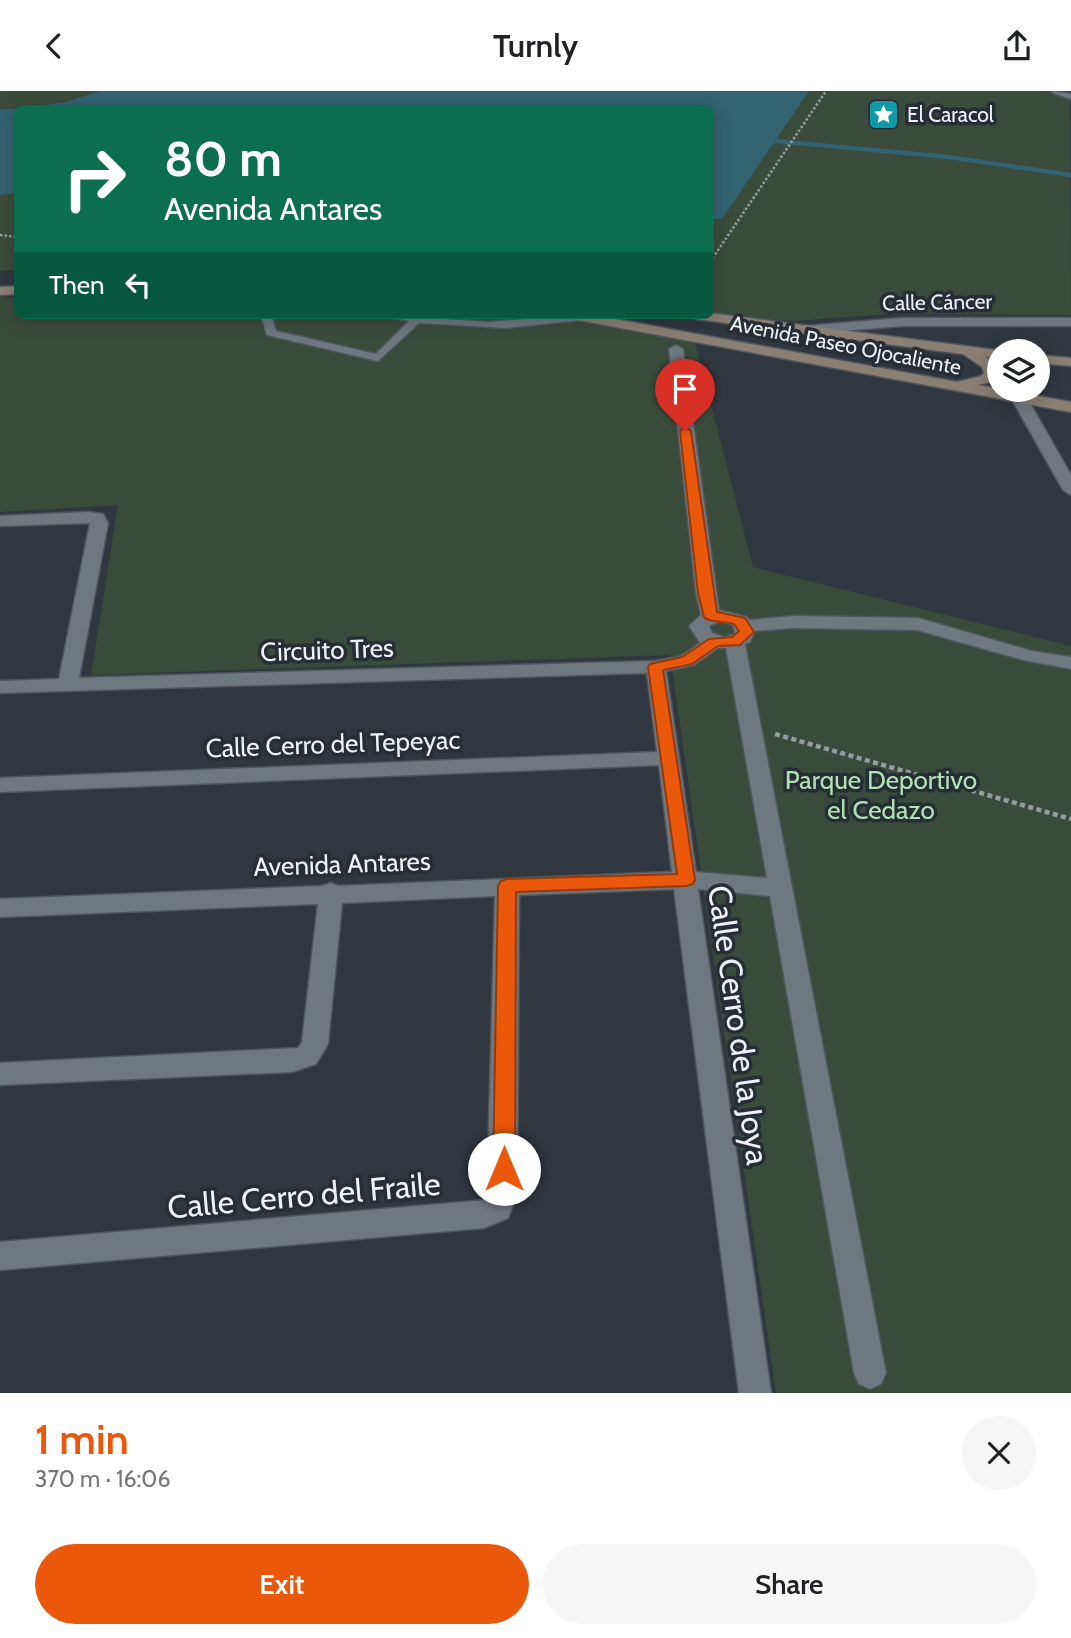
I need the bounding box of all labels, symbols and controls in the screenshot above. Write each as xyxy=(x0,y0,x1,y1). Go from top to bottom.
text: Turnly xyxy=(493,26,578,65)
icon: back xyxy=(35,27,73,65)
icon: share xyxy=(998,27,1036,65)
place icon: El Caracol xyxy=(867,97,901,131)
place label: El Caracol xyxy=(907,102,994,127)
text: 80 m xyxy=(164,129,282,188)
icon: right xyxy=(49,133,140,224)
text: Avenida Antares xyxy=(164,189,382,228)
icon: left xyxy=(119,266,157,304)
text: Then xyxy=(49,269,105,301)
street label: Calle Cáncer xyxy=(882,289,992,315)
street label: Avenida Paseo Ojocaliente xyxy=(728,310,964,381)
map controls xyxy=(987,339,1050,402)
button: layers xyxy=(987,339,1050,402)
pin xyxy=(655,359,715,431)
icon: arrive xyxy=(666,370,704,408)
street label: Circuito Tres xyxy=(260,632,394,668)
street label: Calle Cerro del Tepeyac xyxy=(205,724,461,764)
park label: Parque Deportivo el Cedazo xyxy=(785,764,977,826)
street label: Avenida Antares xyxy=(253,845,431,883)
street label: Calle Cerro de la Joya xyxy=(700,883,778,1168)
position arrow xyxy=(467,1132,541,1206)
street label: Calle Cerro del Fraile xyxy=(166,1164,442,1226)
text: 1 min xyxy=(35,1413,129,1465)
button: close xyxy=(962,1416,1036,1490)
text: 370 m · 16:06 xyxy=(35,1465,171,1493)
button: Exit xyxy=(35,1544,529,1624)
button: Share xyxy=(543,1544,1036,1624)

